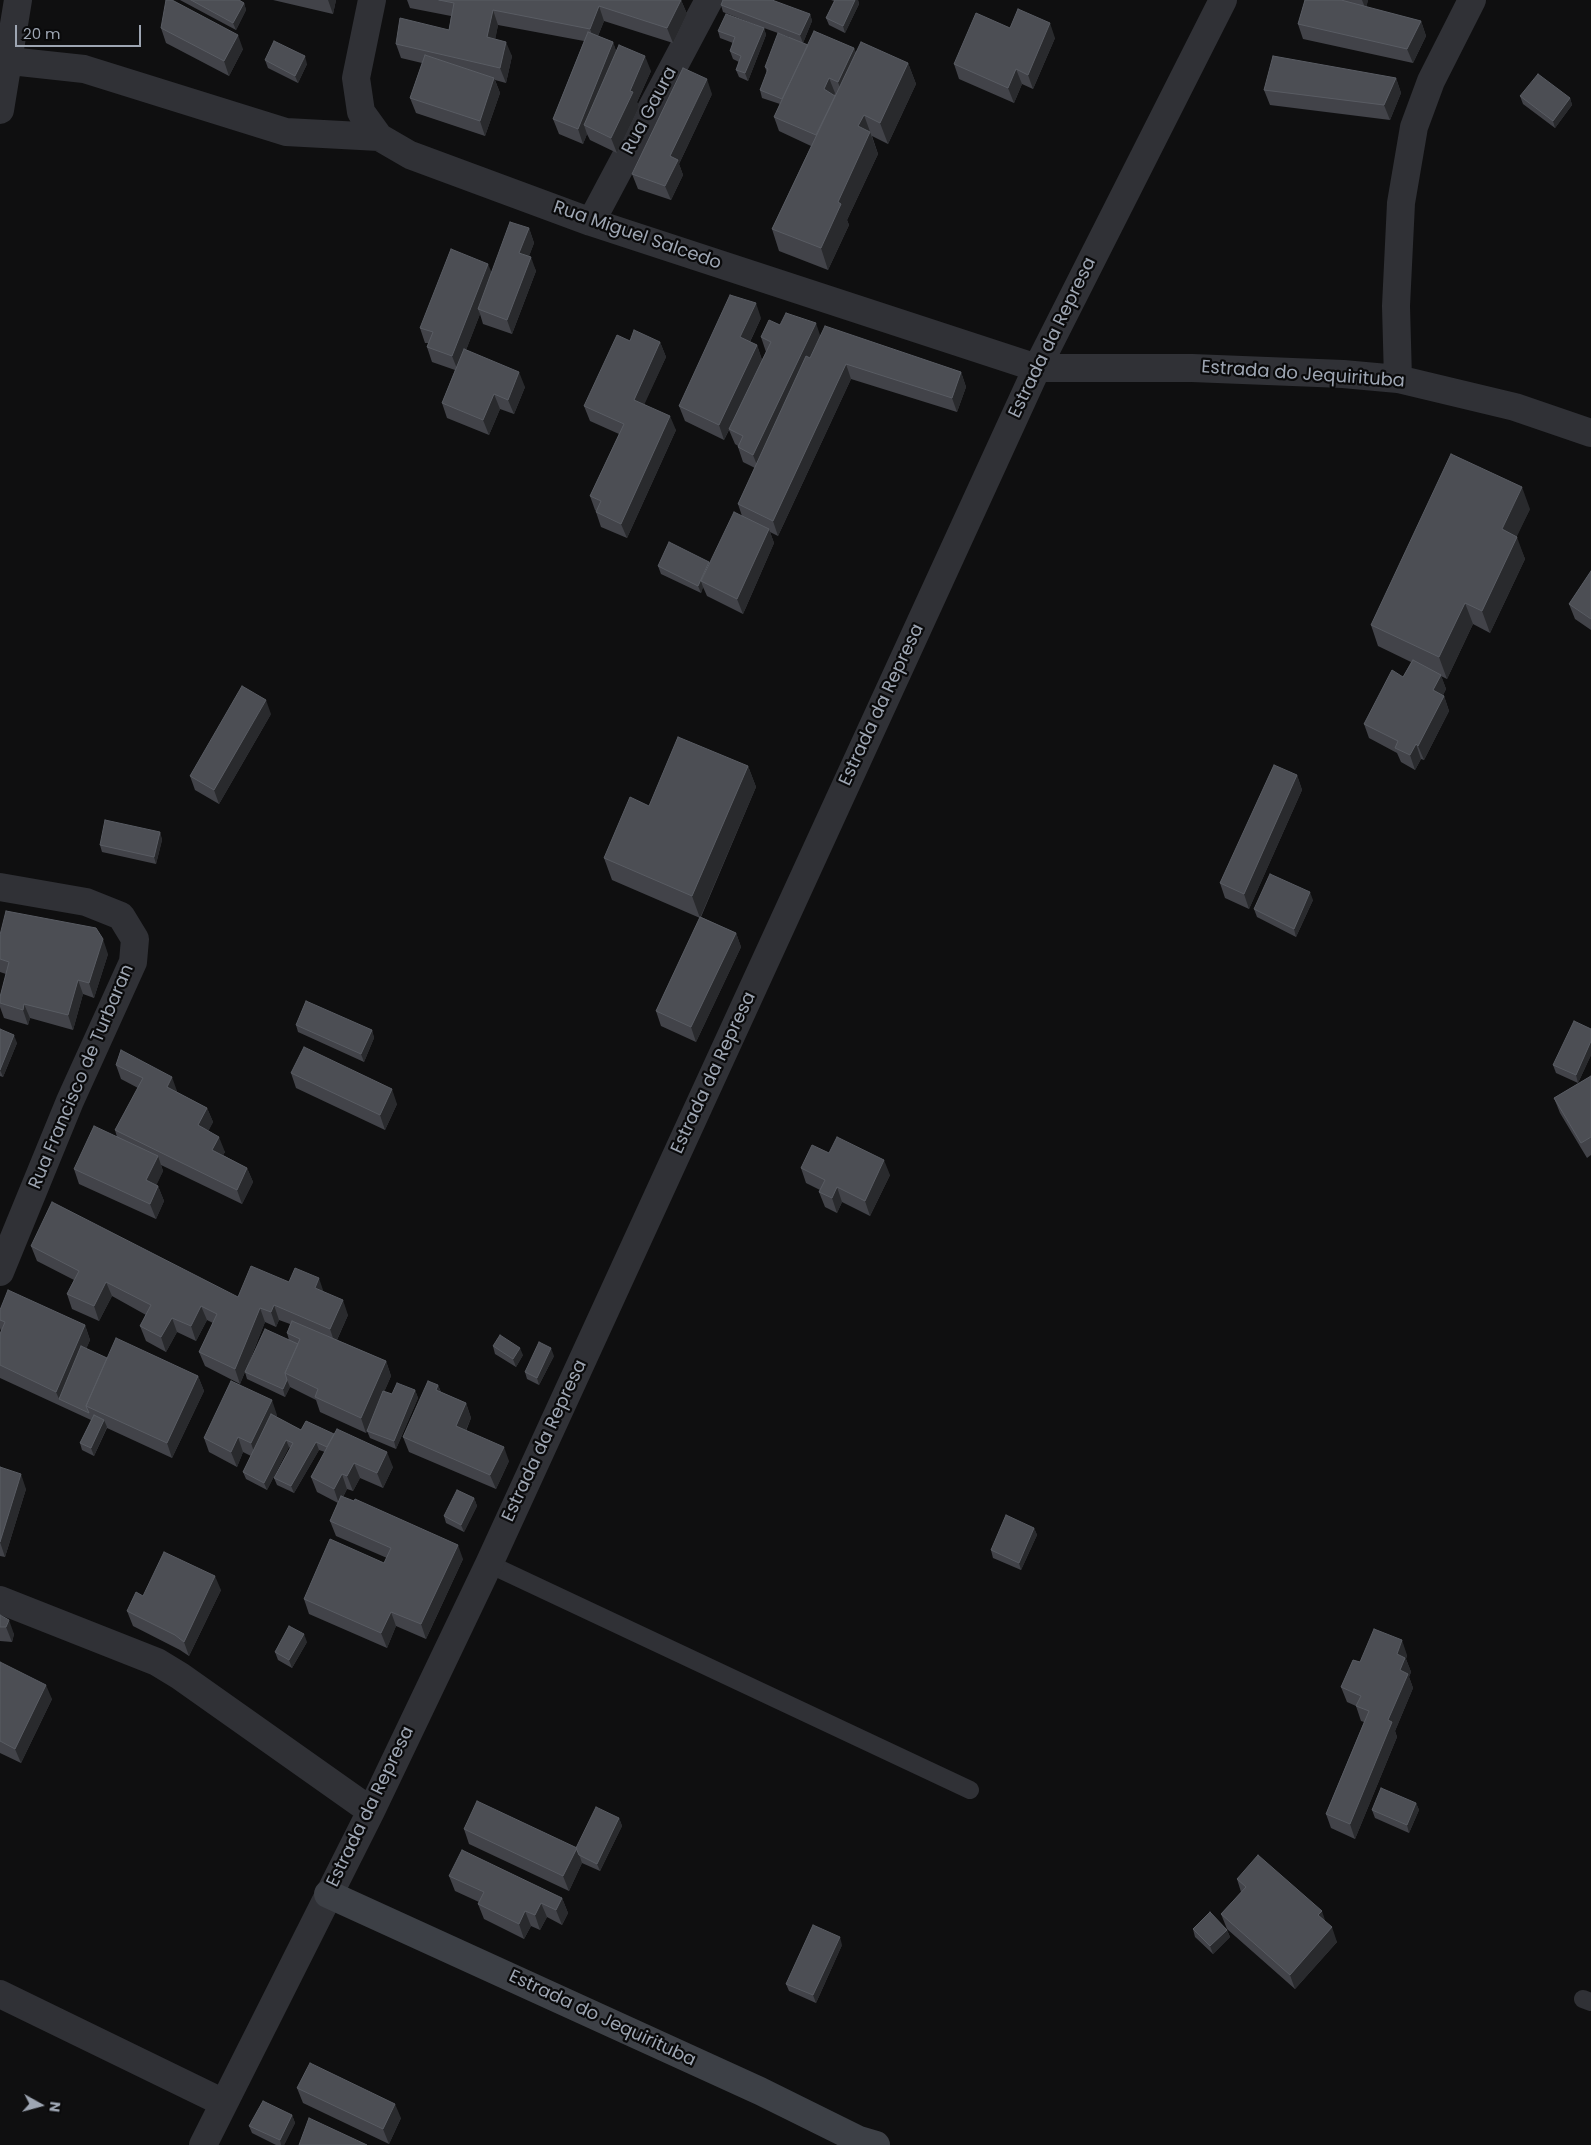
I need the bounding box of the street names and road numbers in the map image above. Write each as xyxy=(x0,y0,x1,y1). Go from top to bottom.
street label: Rua Gaura xyxy=(618,64,682,158)
street label: Rua Miguel Salcedo xyxy=(550,197,724,275)
street label: Estrada da Represa xyxy=(1005,254,1101,422)
street label: Estrada do Jequirituba xyxy=(1200,357,1406,393)
street label: Estrada da Represa xyxy=(835,621,929,789)
street label: Rua Francisco de Turbaran xyxy=(25,962,139,1192)
street label: Estrada da Represa xyxy=(667,989,761,1157)
street label: Estrada da Represa xyxy=(498,1357,592,1525)
street label: Estrada da Represa xyxy=(323,1723,419,1891)
street label: Estrada do Jequirituba xyxy=(505,1966,699,2072)

